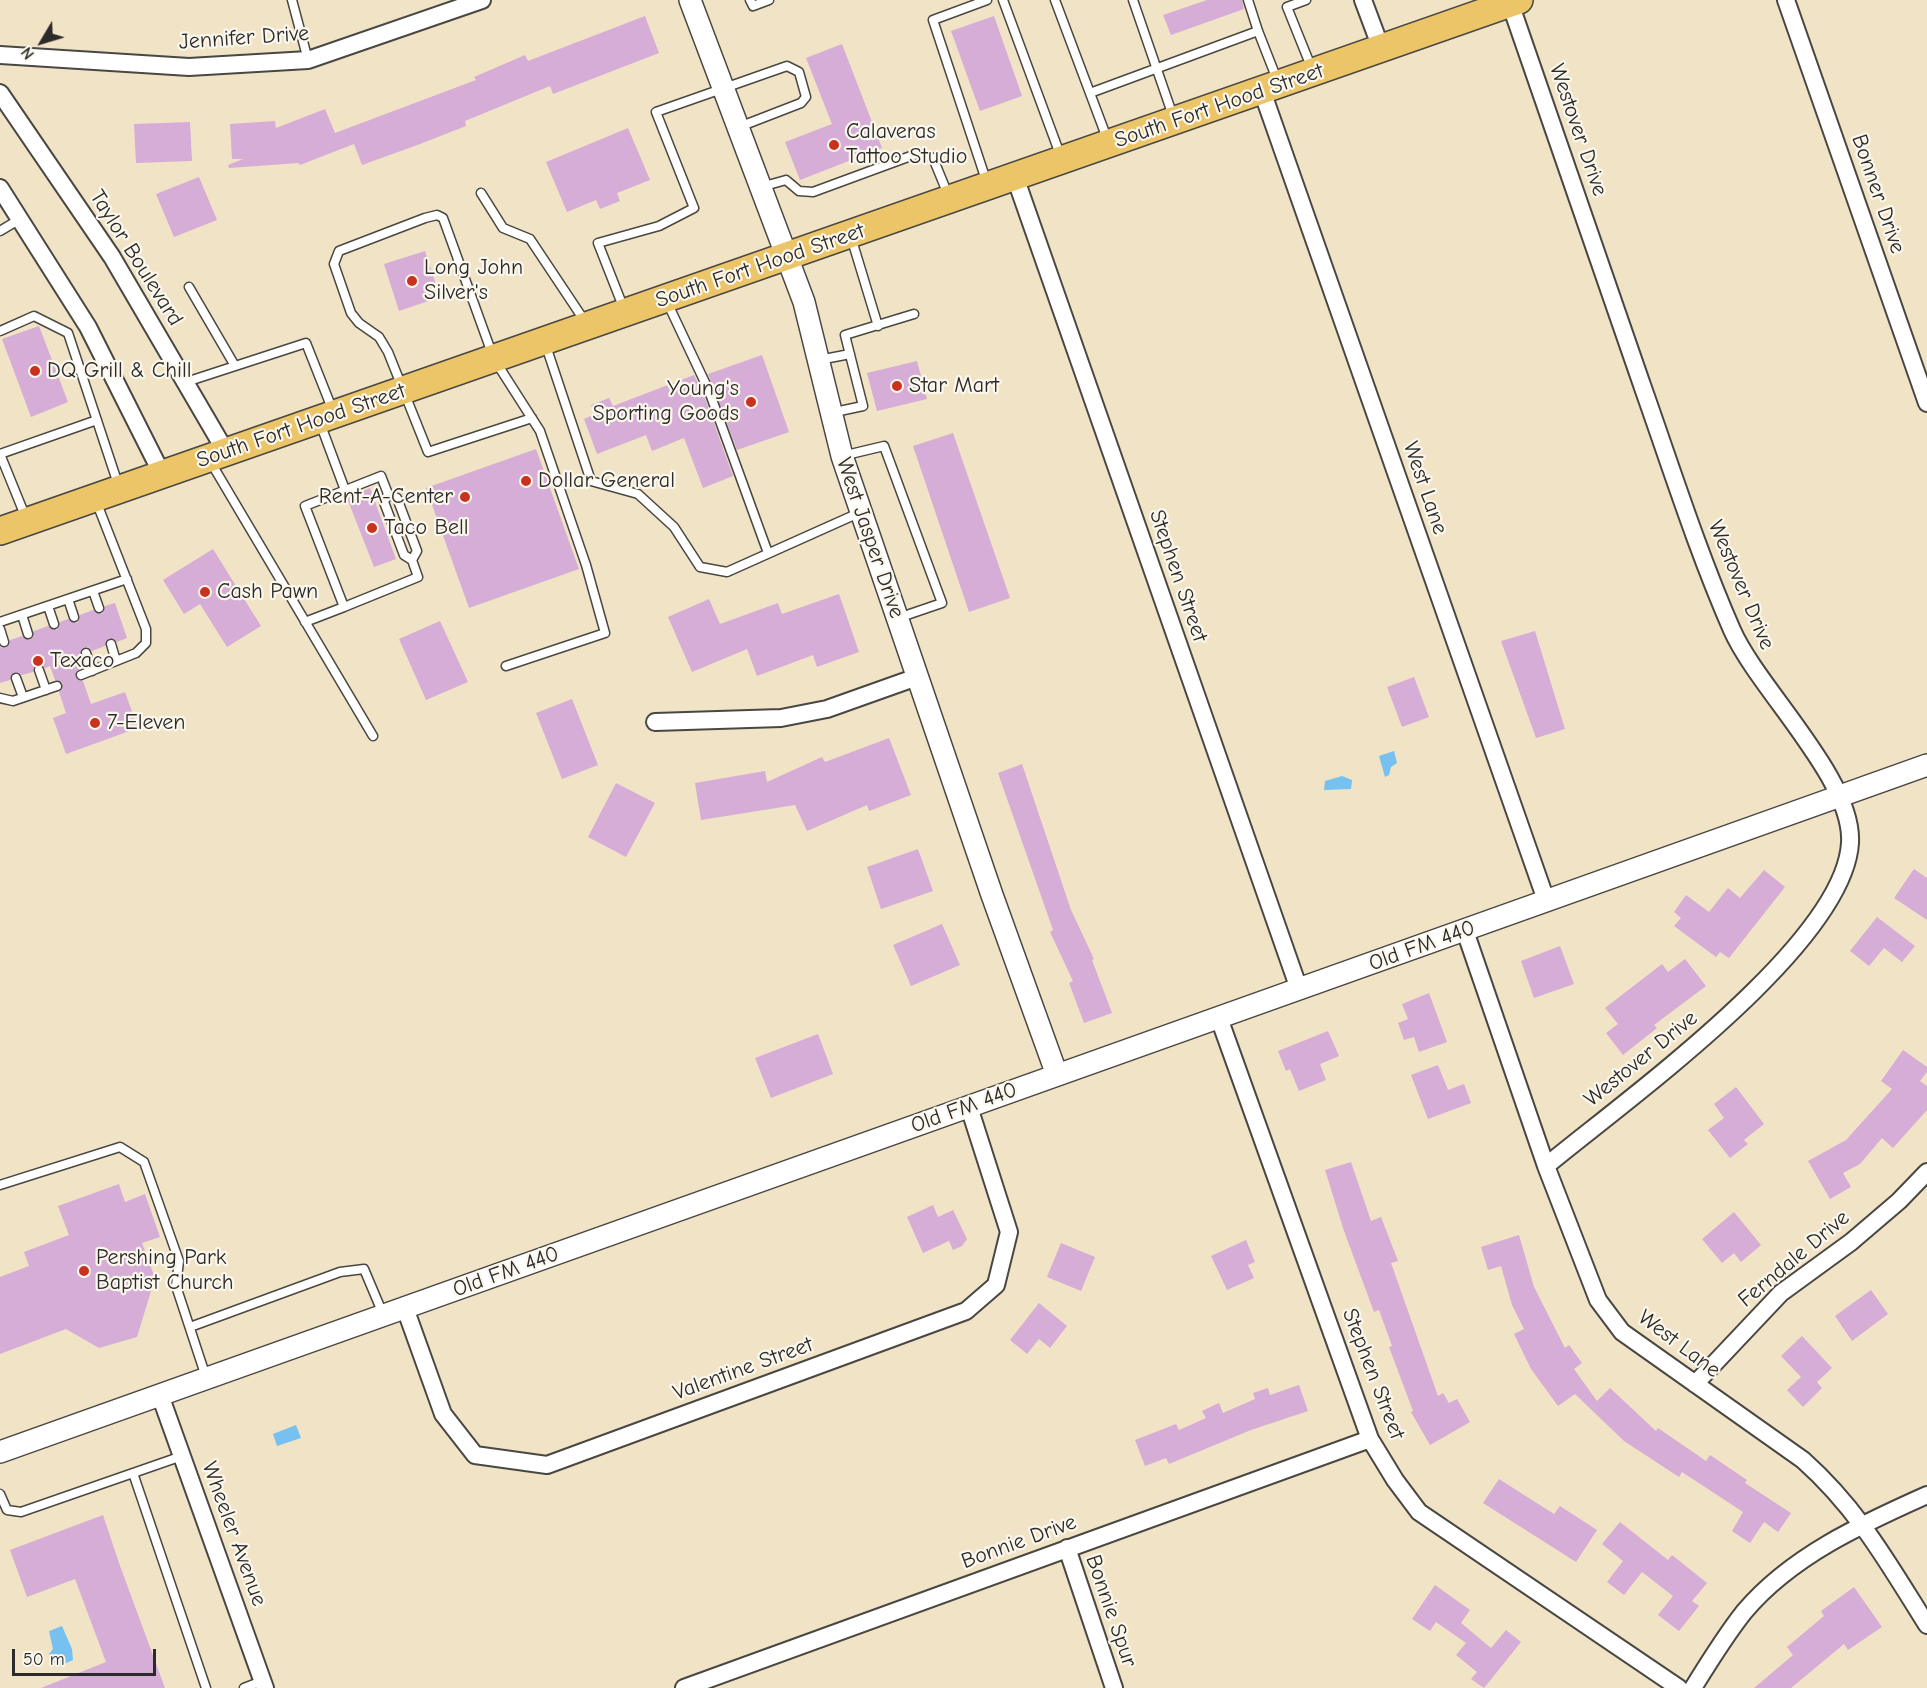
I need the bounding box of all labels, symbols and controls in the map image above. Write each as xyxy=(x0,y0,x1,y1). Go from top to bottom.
north arrow xyxy=(12,12,72,72)
street label: Jennifer Drive xyxy=(178,20,310,56)
text: N xyxy=(18,43,38,63)
street label: South Fort Hood Street xyxy=(1111,58,1327,154)
street label: Westover Drive xyxy=(1543,60,1613,200)
place label: Calaveras Tattoo Studio xyxy=(846,119,967,170)
street label: Bonner Drive xyxy=(1845,131,1911,257)
marker: Calaveras Tattoo Studio xyxy=(827,138,841,152)
street label: Taylor Boulevard xyxy=(84,185,188,331)
street label: South Fort Hood Street xyxy=(652,218,868,314)
place label: Long John Silver's xyxy=(424,255,523,306)
marker: Long John Silver's xyxy=(405,274,419,288)
place label: DQ Grill & Chill xyxy=(47,358,192,384)
marker: DQ Grill & Chill xyxy=(28,364,42,378)
place label: Star Mart xyxy=(909,373,999,399)
place label: Young's Sporting Goods xyxy=(593,376,739,428)
street label: South Fort Hood Street xyxy=(193,378,409,474)
marker: Star Mart xyxy=(890,379,904,393)
marker: Young's Sporting Goods xyxy=(744,395,758,409)
street label: West Lane xyxy=(1397,438,1453,538)
street label: West Jasper Drive xyxy=(830,454,910,622)
place label: Dollar General xyxy=(538,468,675,494)
marker: Dollar General xyxy=(519,474,533,488)
place label: Rent-A-Center xyxy=(319,484,453,510)
marker: Rent-A-Center xyxy=(458,490,472,504)
street label: Stephen Street xyxy=(1143,507,1213,645)
place label: Taco Bell xyxy=(384,515,469,541)
street label: Westover Drive xyxy=(1702,516,1780,654)
marker: Taco Bell xyxy=(365,521,379,535)
place label: Cash Pawn xyxy=(217,579,318,605)
marker: Cash Pawn xyxy=(198,585,212,599)
place label: Texaco xyxy=(50,648,114,674)
marker: Texaco xyxy=(31,654,45,668)
place label: 7-Eleven xyxy=(107,710,186,736)
marker: 7-Eleven xyxy=(88,716,102,730)
street label: Old FM 440 xyxy=(1365,915,1479,977)
street label: Westover Drive xyxy=(1579,1005,1703,1113)
street label: Old FM 440 xyxy=(907,1077,1021,1139)
street label: Ferndale Drive xyxy=(1733,1205,1855,1313)
street label: Old FM 440 xyxy=(449,1241,563,1303)
place label: Pershing Park Baptist Church xyxy=(96,1245,234,1296)
marker: Pershing Park Baptist Church xyxy=(77,1264,91,1278)
street label: West Lane xyxy=(1632,1304,1726,1384)
street label: Stephen Street xyxy=(1336,1305,1410,1443)
street label: Valentine Street xyxy=(670,1331,816,1407)
street label: Wheeler Avenue xyxy=(196,1458,272,1610)
street label: Bonnie Drive xyxy=(958,1509,1080,1575)
street label: Bonnie Spur xyxy=(1080,1551,1142,1671)
scale bar xyxy=(15,1637,159,1675)
text: 50 m xyxy=(23,1649,65,1670)

